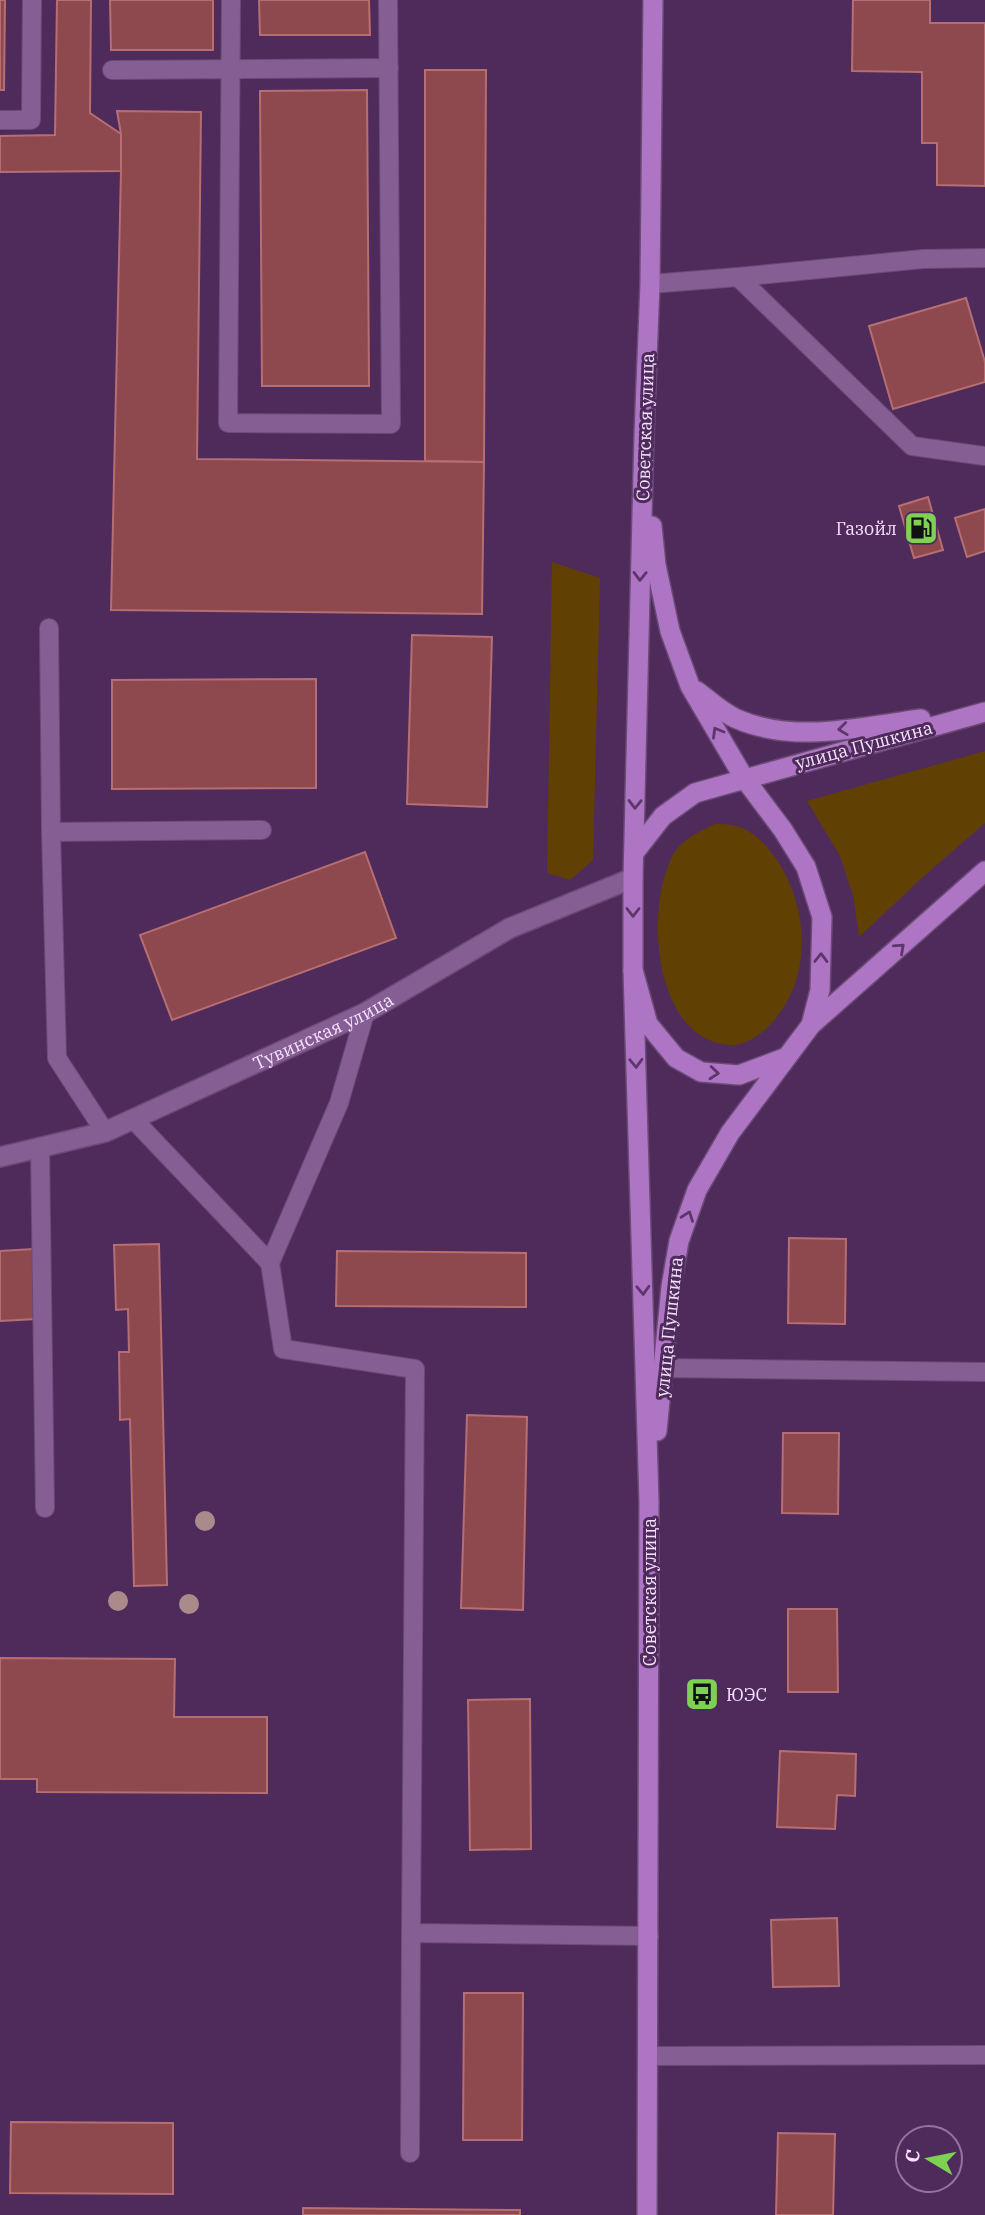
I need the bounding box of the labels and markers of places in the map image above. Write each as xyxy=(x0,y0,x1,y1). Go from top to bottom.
fuel station icon: Газойл xyxy=(902,509,940,547)
place label: Газойл xyxy=(836,517,897,540)
bus stop icon: ЮЭС xyxy=(683,1675,721,1713)
place label: ЮЭС xyxy=(726,1683,767,1706)

